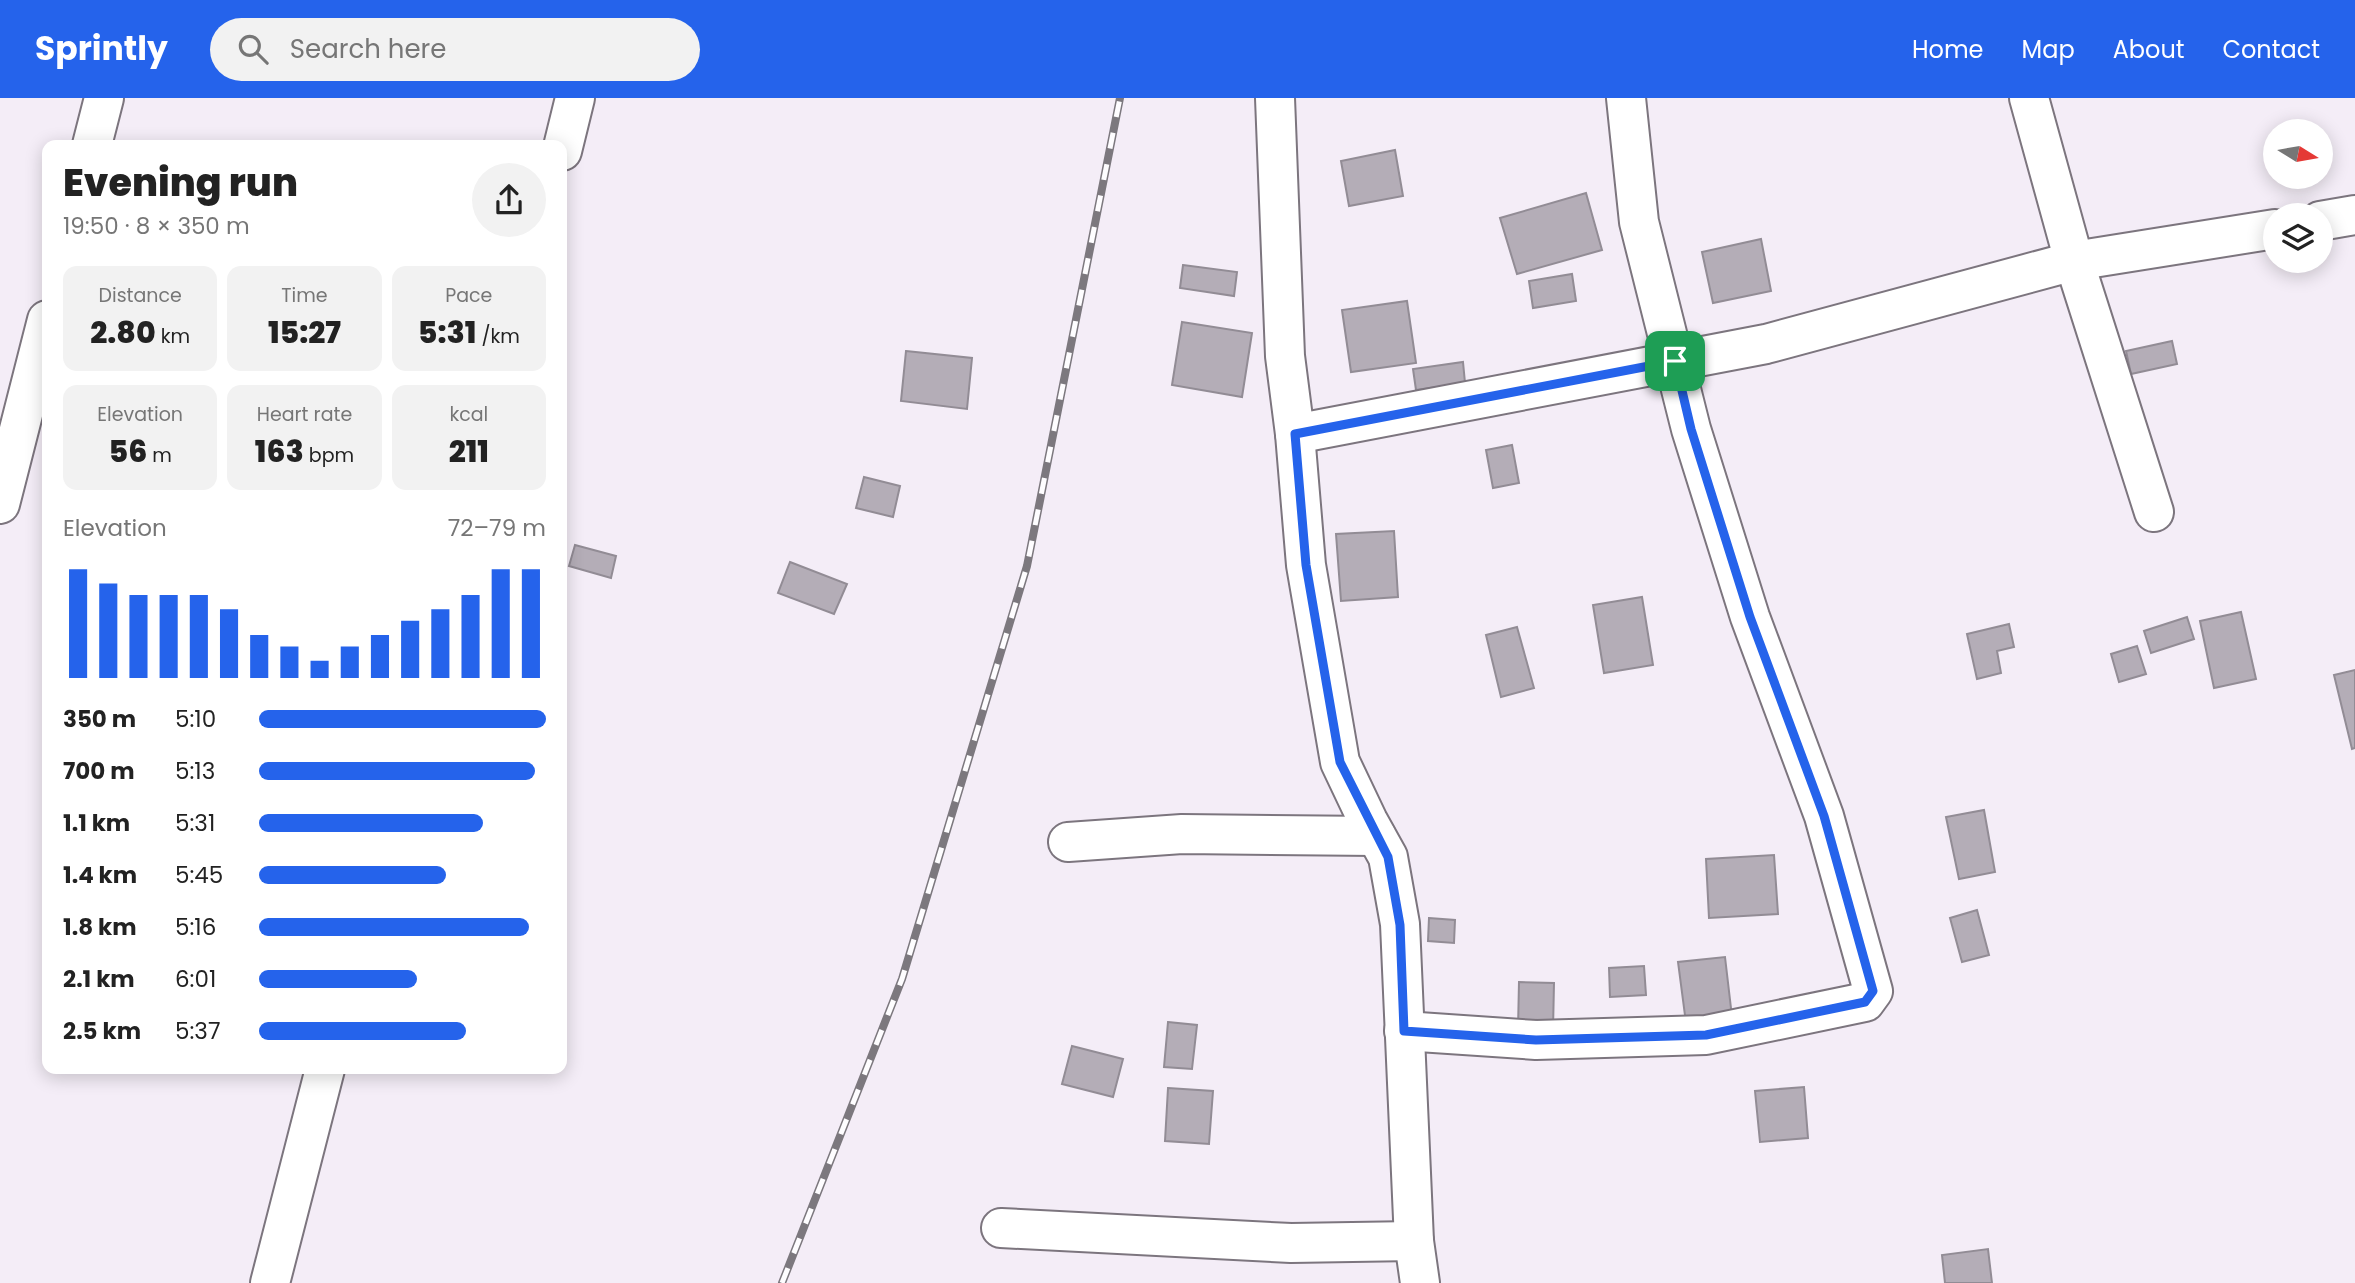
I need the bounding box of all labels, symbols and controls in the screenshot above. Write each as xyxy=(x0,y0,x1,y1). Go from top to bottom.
search box xyxy=(210,18,700,81)
text: Sprintly xyxy=(35,25,168,72)
icon: search xyxy=(234,30,272,68)
text: Search here xyxy=(290,31,446,67)
text: Home xyxy=(1912,33,1984,66)
text: Map xyxy=(2022,33,2075,66)
text: About xyxy=(2113,33,2184,66)
text: Contact xyxy=(2222,33,2320,66)
north arrow xyxy=(2263,119,2333,189)
map controls xyxy=(2263,119,2333,273)
text: Evening run xyxy=(63,156,298,209)
button: share xyxy=(472,163,546,237)
button: layers xyxy=(2263,203,2333,273)
text: 19:50 · 8 × 350 m xyxy=(63,210,250,242)
text: Distance xyxy=(99,282,182,309)
text: Time xyxy=(281,282,328,309)
text: Pace xyxy=(445,282,492,309)
text: 2.80 xyxy=(90,311,156,354)
text: 15:27 xyxy=(268,311,341,354)
text: 5:31 xyxy=(418,311,476,354)
text: km xyxy=(156,323,190,350)
text: /km xyxy=(476,323,520,350)
pin xyxy=(1645,331,1705,391)
icon: arrive xyxy=(1656,342,1694,380)
text: Elevation xyxy=(97,401,183,428)
text: Heart rate xyxy=(257,401,352,428)
text: kcal xyxy=(449,401,488,428)
text: 56 xyxy=(108,430,147,473)
text: 163 xyxy=(255,430,304,473)
text: 211 xyxy=(449,430,489,473)
text: m xyxy=(147,442,172,469)
text: bpm xyxy=(304,442,354,469)
text: Elevation xyxy=(63,512,167,544)
text: 72–79 m xyxy=(448,512,546,544)
text: 350 m xyxy=(63,703,136,735)
text: 5:10 xyxy=(175,703,216,735)
text: 700 m xyxy=(63,755,135,787)
text: 5:13 xyxy=(175,755,215,787)
text: 1.1 km xyxy=(63,807,130,839)
text: 5:31 xyxy=(175,807,215,839)
text: 1.4 km xyxy=(63,859,137,891)
text: 5:45 xyxy=(175,859,223,891)
text: 1.8 km xyxy=(63,911,137,943)
text: 5:16 xyxy=(175,911,216,943)
text: 2.1 km xyxy=(63,963,135,995)
text: 6:01 xyxy=(175,963,216,995)
text: 2.5 km xyxy=(63,1015,141,1047)
text: 5:37 xyxy=(175,1015,220,1047)

